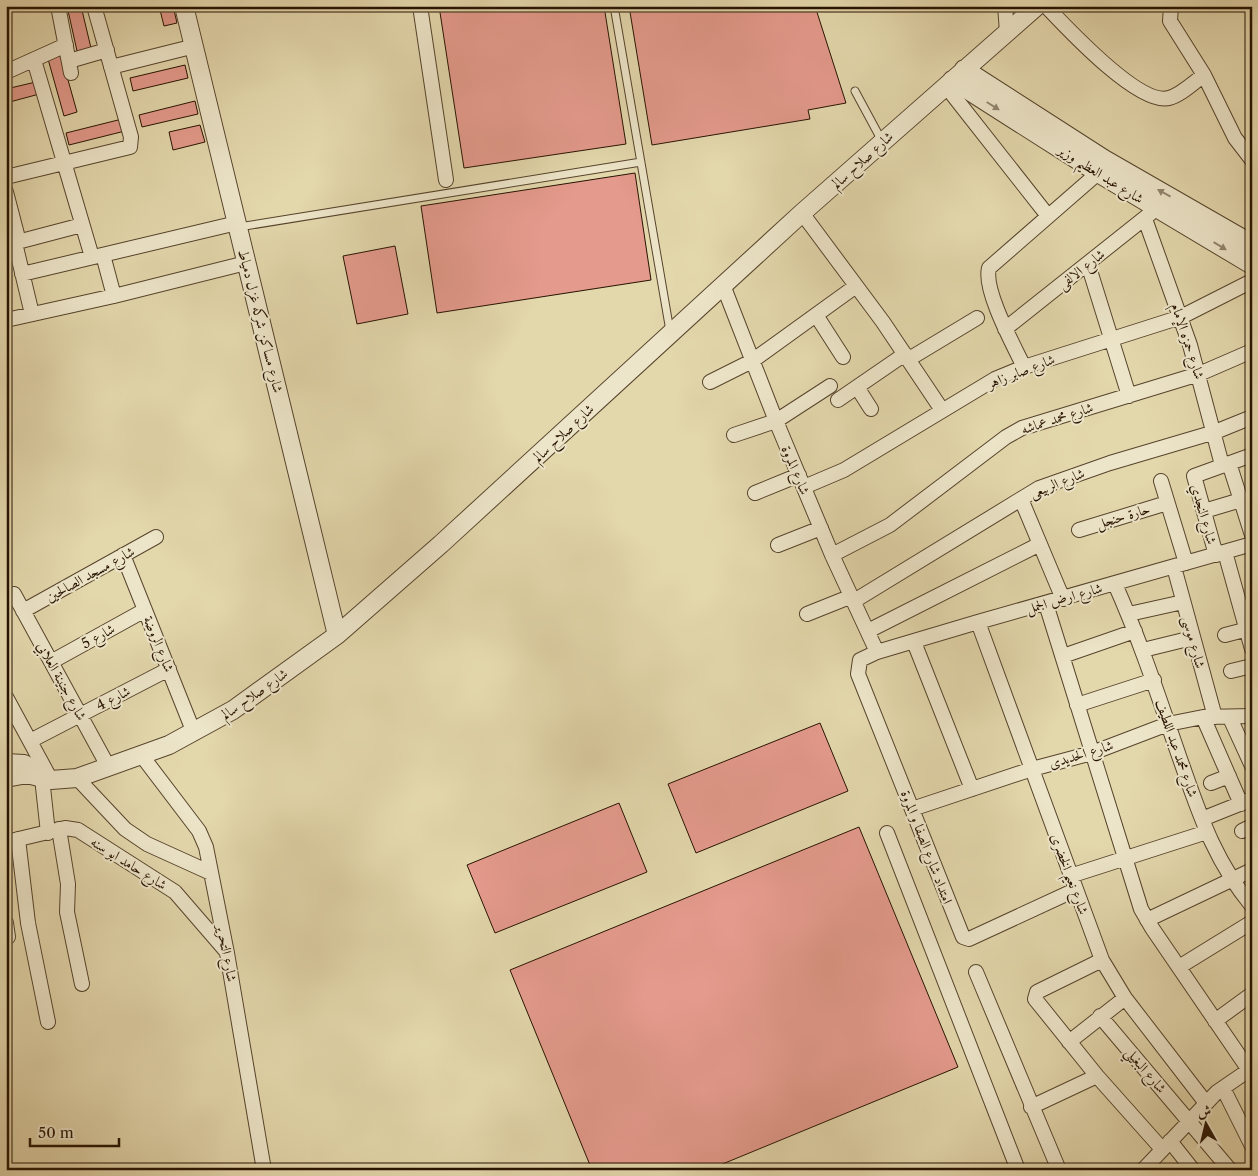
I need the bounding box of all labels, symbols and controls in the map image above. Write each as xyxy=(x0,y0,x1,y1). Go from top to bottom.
one-way arrow xyxy=(986,101,999,111)
street label: شارع صلاح سالم xyxy=(827,127,900,196)
street label: شارع عبد العظيم وزير xyxy=(1051,140,1147,212)
one-way arrow xyxy=(1157,189,1172,197)
one-way arrow xyxy=(1214,242,1227,251)
street label: شارع الالفى xyxy=(1054,245,1110,295)
street label: شارع مساكن شركه غزل دمياط xyxy=(232,247,288,395)
street label: شارع حمزه الإمام xyxy=(1163,301,1209,383)
street label: شارع صابر زاهر xyxy=(983,350,1059,396)
street label: شارع محمد عماشه xyxy=(1019,398,1096,441)
street label: شارع صلاح سالم xyxy=(528,400,600,469)
street label: شارع المروة xyxy=(775,443,814,498)
street label: شارع الربيعى xyxy=(1027,464,1088,505)
street label: شارع النجدي xyxy=(1184,482,1221,547)
street label: حارة حنجل xyxy=(1094,499,1153,535)
street label: شارع مسجد الصالحين xyxy=(42,542,139,608)
street label: شارع ارض الجمل xyxy=(1024,579,1105,620)
street label: شارع الروضة xyxy=(137,613,178,676)
street label: شارع موسى xyxy=(1176,614,1210,671)
street label: شارع 5 xyxy=(78,619,119,655)
street label: شارع جنينة العلابي xyxy=(30,639,91,725)
street label: شارع صلاح سالم xyxy=(217,664,293,727)
street label: شارع 4 xyxy=(93,682,135,717)
street label: شارع محمد عبد اللطيف xyxy=(1149,697,1202,800)
street label: شارع الحديدى xyxy=(1047,736,1116,775)
street label: امتداد شارع الصفا و المروة xyxy=(894,788,957,907)
street label: شارع نعيم الخضرى xyxy=(1042,831,1093,919)
street label: شارع حامد ابو سنه xyxy=(86,832,170,896)
street label: شارع التحرير xyxy=(209,921,241,984)
street label: شارع البغيلي xyxy=(1118,1043,1171,1099)
north arrow xyxy=(1180,1098,1230,1148)
text: ش xyxy=(1196,1101,1212,1121)
scale bar xyxy=(30,1116,119,1148)
text: 50 m xyxy=(38,1123,74,1142)

